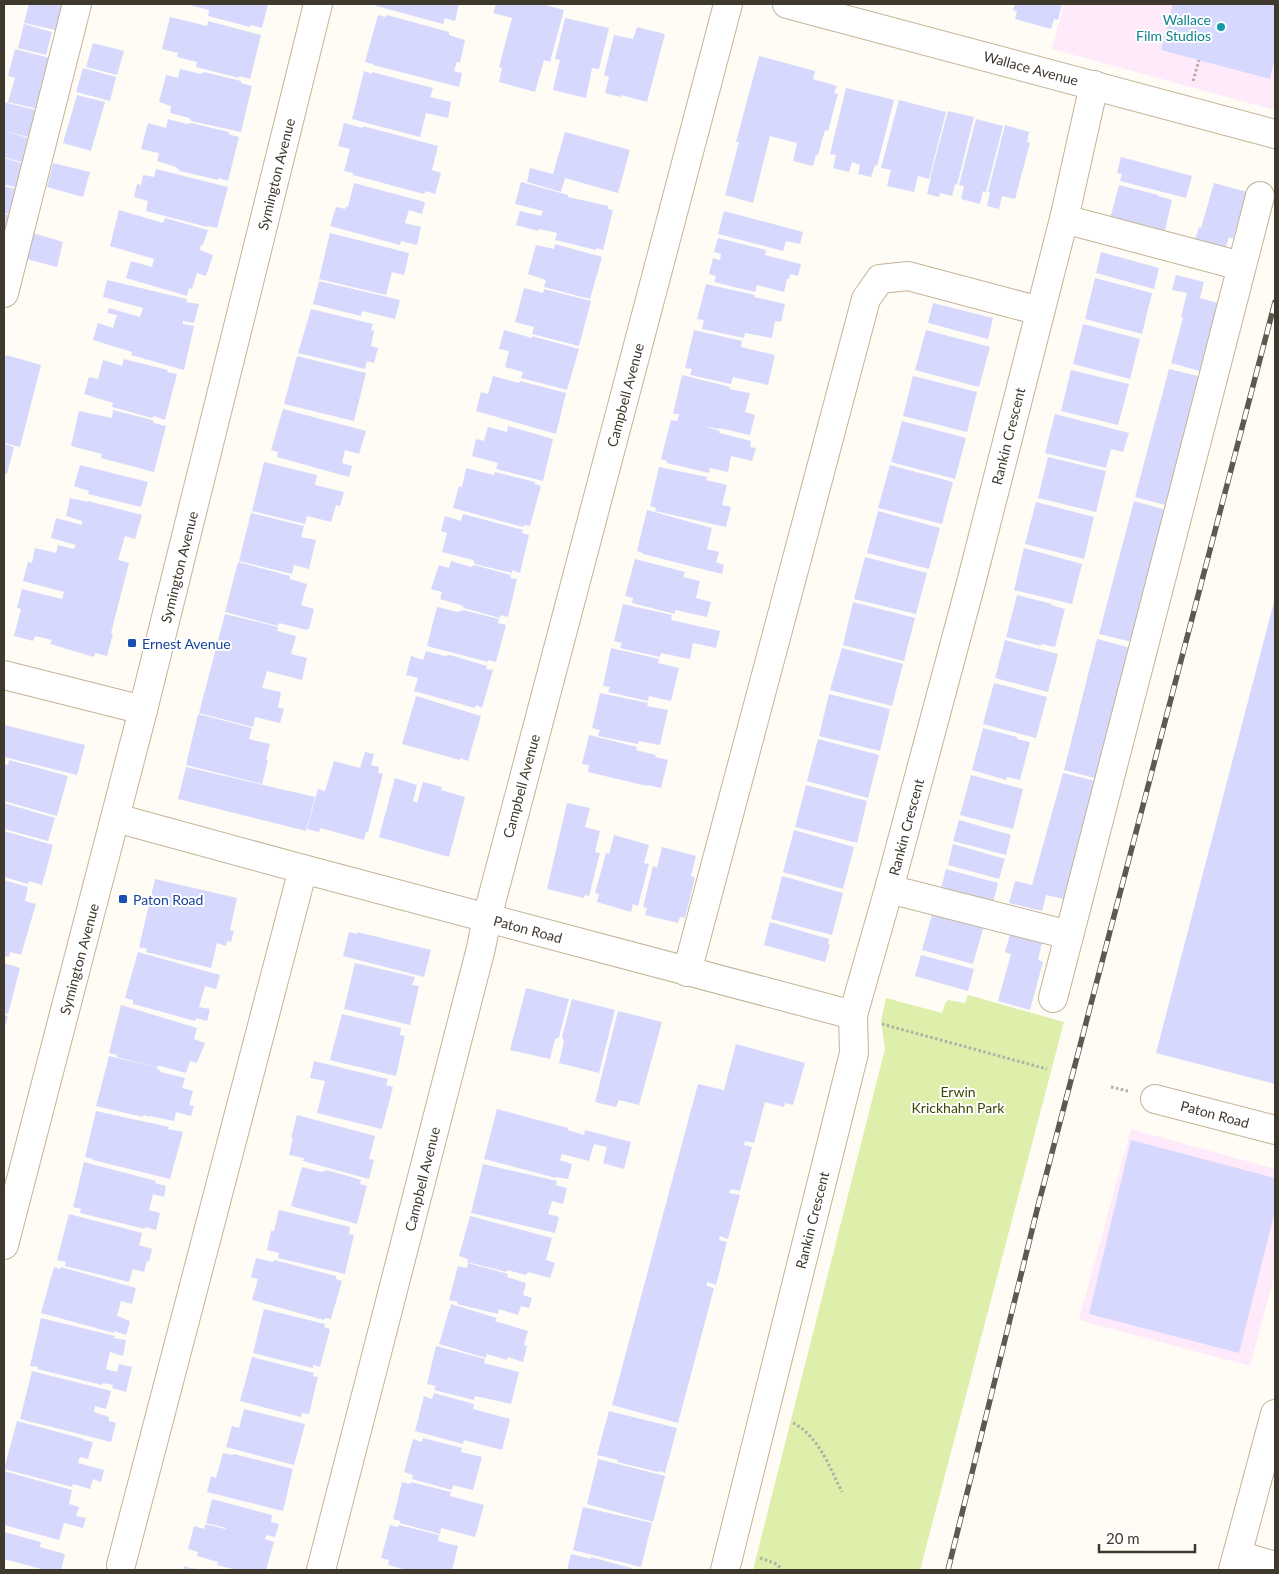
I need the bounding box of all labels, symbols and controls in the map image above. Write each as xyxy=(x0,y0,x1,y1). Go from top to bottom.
place label: Wallace Film Studios xyxy=(1136,11,1211,44)
marker: Wallace Film Studios xyxy=(1215,21,1227,33)
street label: Wallace Avenue xyxy=(982,47,1080,89)
street label: Symington Avenue xyxy=(254,116,298,232)
street label: Campbell Avenue xyxy=(603,341,647,449)
street label: Rankin Crescent xyxy=(988,386,1028,486)
street label: Symington Avenue xyxy=(157,509,201,625)
place label: Ernest Avenue xyxy=(142,635,231,652)
marker: Ernest Avenue xyxy=(126,637,138,649)
street label: Campbell Avenue xyxy=(499,732,543,840)
street label: Rankin Crescent xyxy=(885,777,927,877)
place label: Paton Road xyxy=(133,891,203,908)
marker: Paton Road xyxy=(117,893,129,905)
street label: Symington Avenue xyxy=(56,901,102,1017)
street label: Paton Road xyxy=(492,912,564,946)
park label: Erwin Krickhahn Park xyxy=(912,1083,1005,1116)
street label: Paton Road xyxy=(1179,1097,1251,1131)
street label: Campbell Avenue xyxy=(401,1125,443,1233)
street label: Rankin Crescent xyxy=(792,1170,832,1270)
scale bar xyxy=(1099,1522,1195,1554)
text: 20 m xyxy=(1106,1529,1140,1547)

